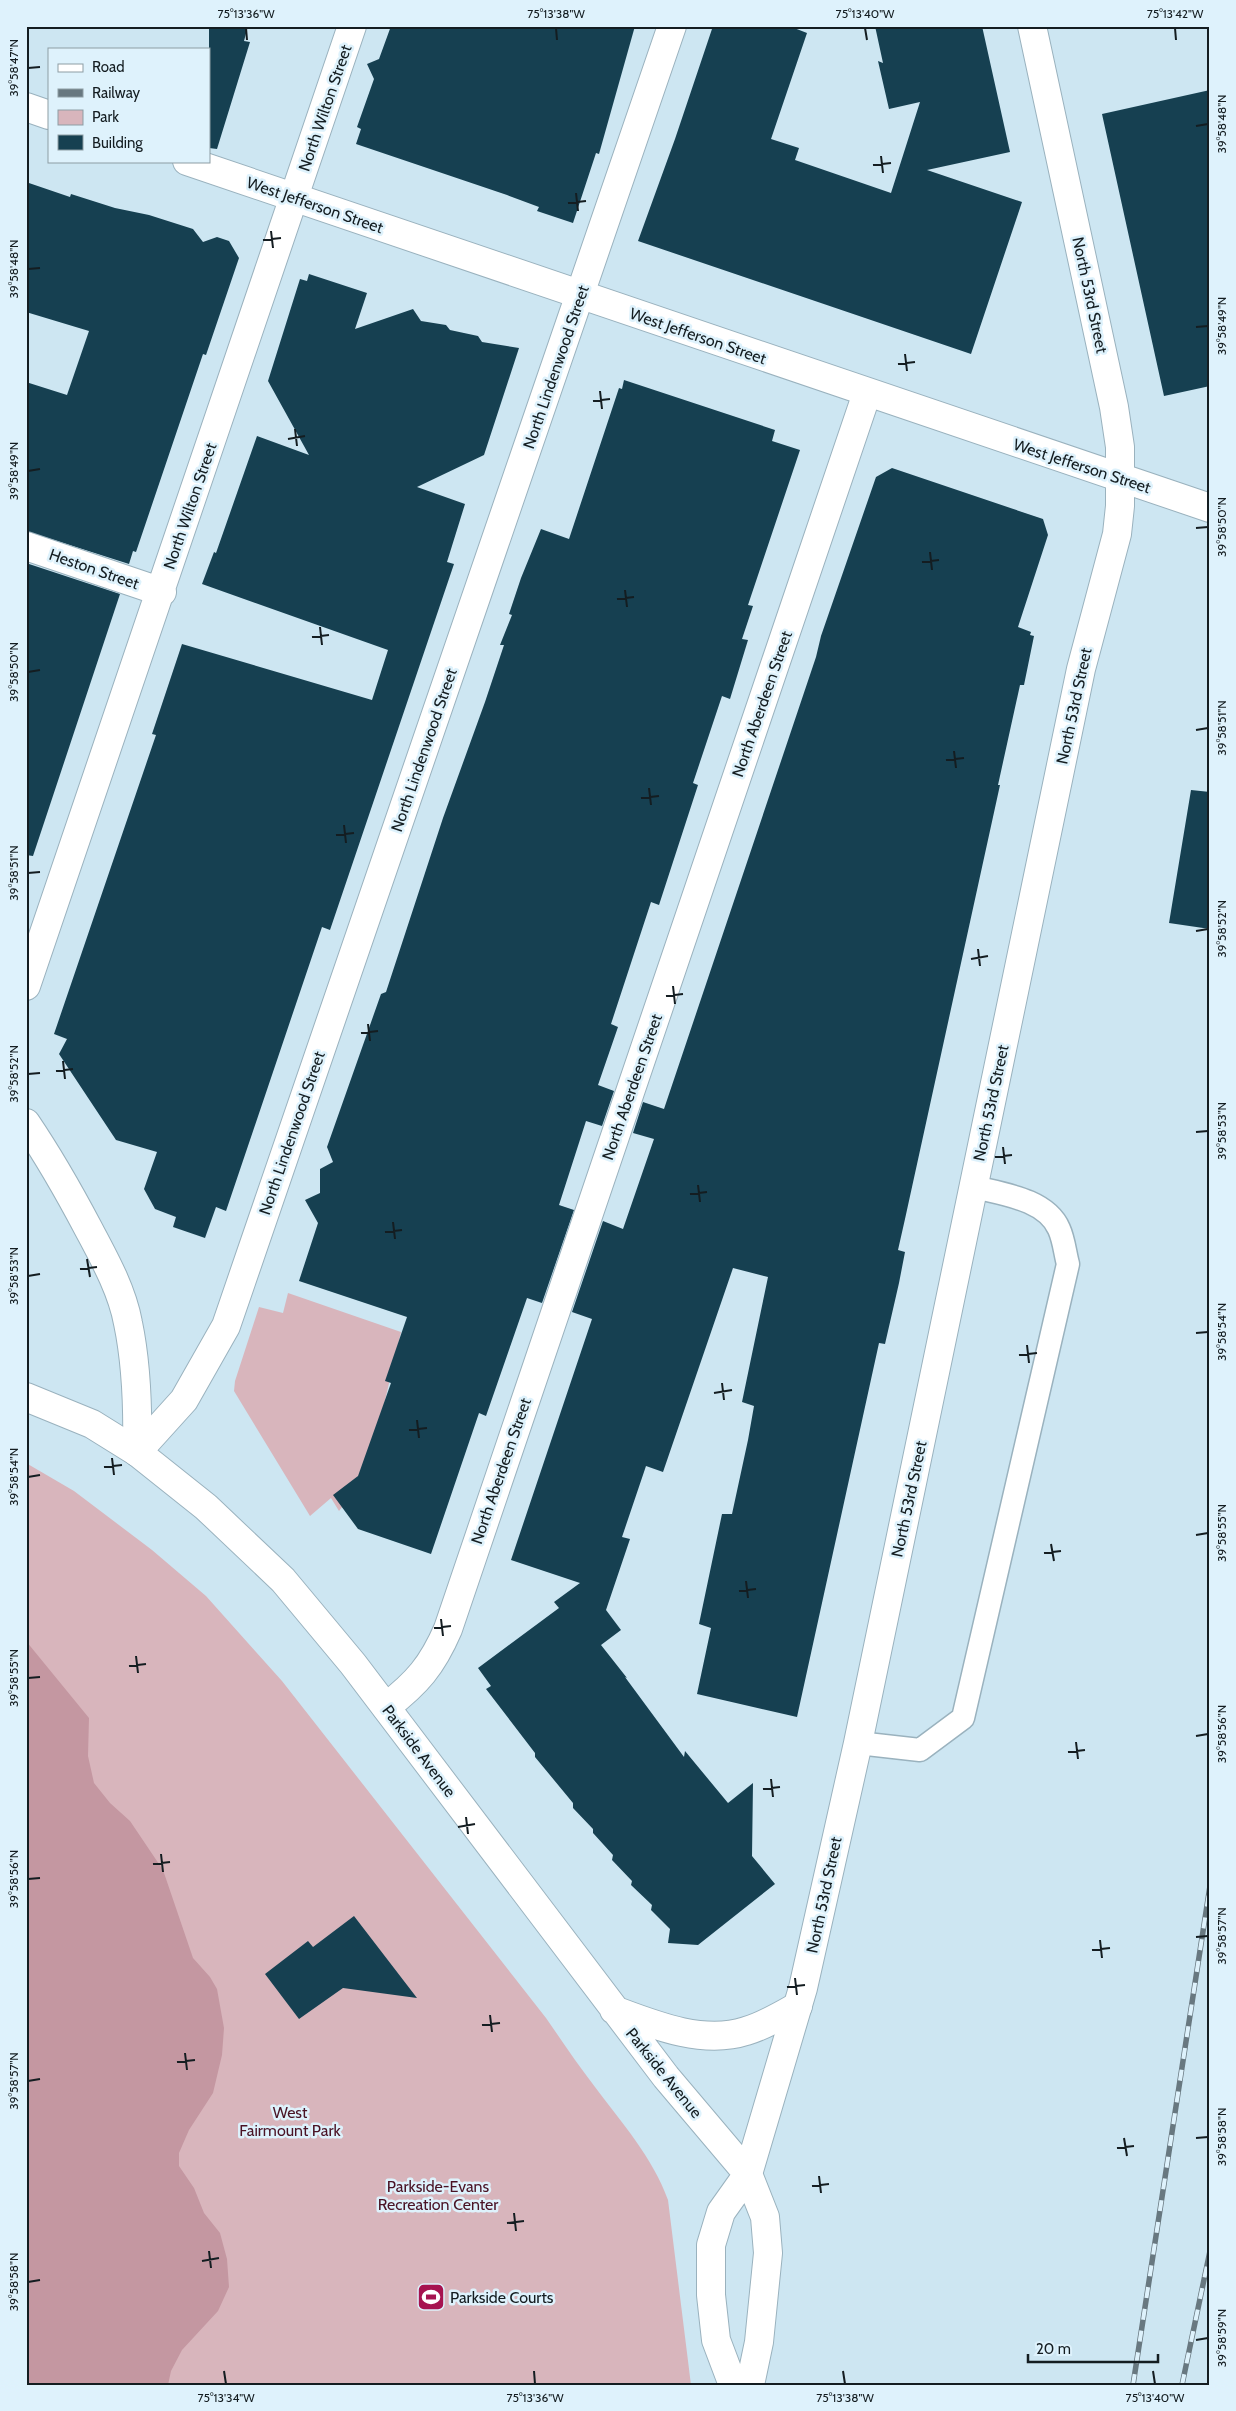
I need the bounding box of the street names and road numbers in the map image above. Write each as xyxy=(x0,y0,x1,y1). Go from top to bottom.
street label: North Wilton Street xyxy=(294,42,356,174)
street label: West Jefferson Street xyxy=(244,173,386,237)
street label: North 53rd Street xyxy=(1068,235,1112,355)
street label: North Lindenwood Street xyxy=(519,282,593,451)
street label: West Jefferson Street xyxy=(627,304,769,368)
street label: West Jefferson Street xyxy=(1011,435,1154,497)
street label: North Wilton Street xyxy=(159,440,221,572)
street label: Heston Street xyxy=(47,545,142,593)
street label: North Aberdeen Street xyxy=(728,628,796,780)
street label: North 53rd Street xyxy=(1052,646,1096,766)
street label: North Lindenwood Street xyxy=(387,665,461,834)
street label: North Aberdeen Street xyxy=(598,1011,666,1163)
street label: North 53rd Street xyxy=(969,1043,1013,1163)
street label: North Lindenwood Street xyxy=(255,1048,329,1217)
street label: North Aberdeen Street xyxy=(467,1395,535,1547)
street label: North 53rd Street xyxy=(887,1439,931,1559)
street label: Parkside Avenue xyxy=(378,1701,460,1801)
street label: North 53rd Street xyxy=(802,1835,846,1955)
street label: Parkside Avenue xyxy=(622,2024,706,2122)

